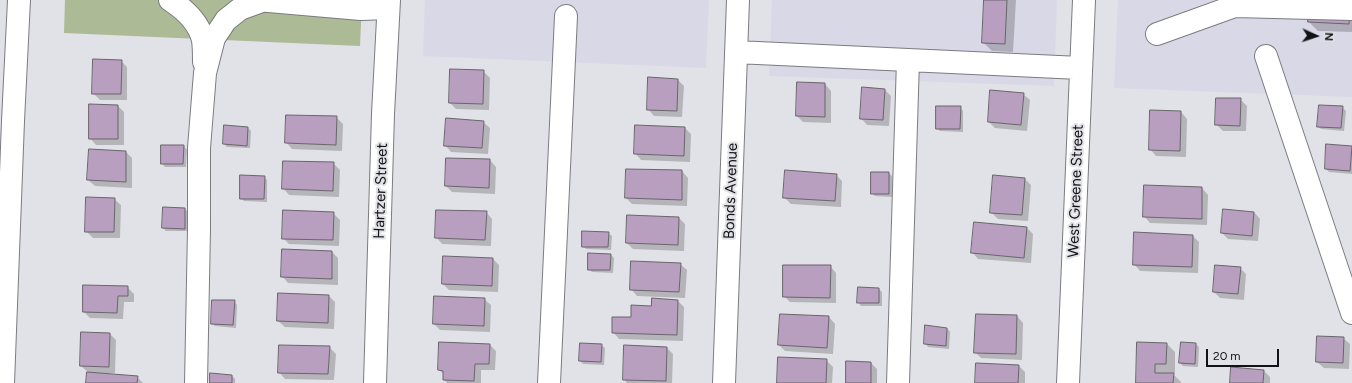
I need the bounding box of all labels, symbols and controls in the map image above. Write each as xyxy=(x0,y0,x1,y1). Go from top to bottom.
north arrow xyxy=(1296,16,1336,56)
text: N xyxy=(1322,32,1335,41)
street label: West Greene Street xyxy=(1065,124,1087,258)
street label: Bonds Avenue xyxy=(720,142,742,240)
street label: Hartzer Street xyxy=(370,143,392,239)
scale bar xyxy=(1208,341,1281,367)
text: 20 m xyxy=(1213,349,1241,363)

